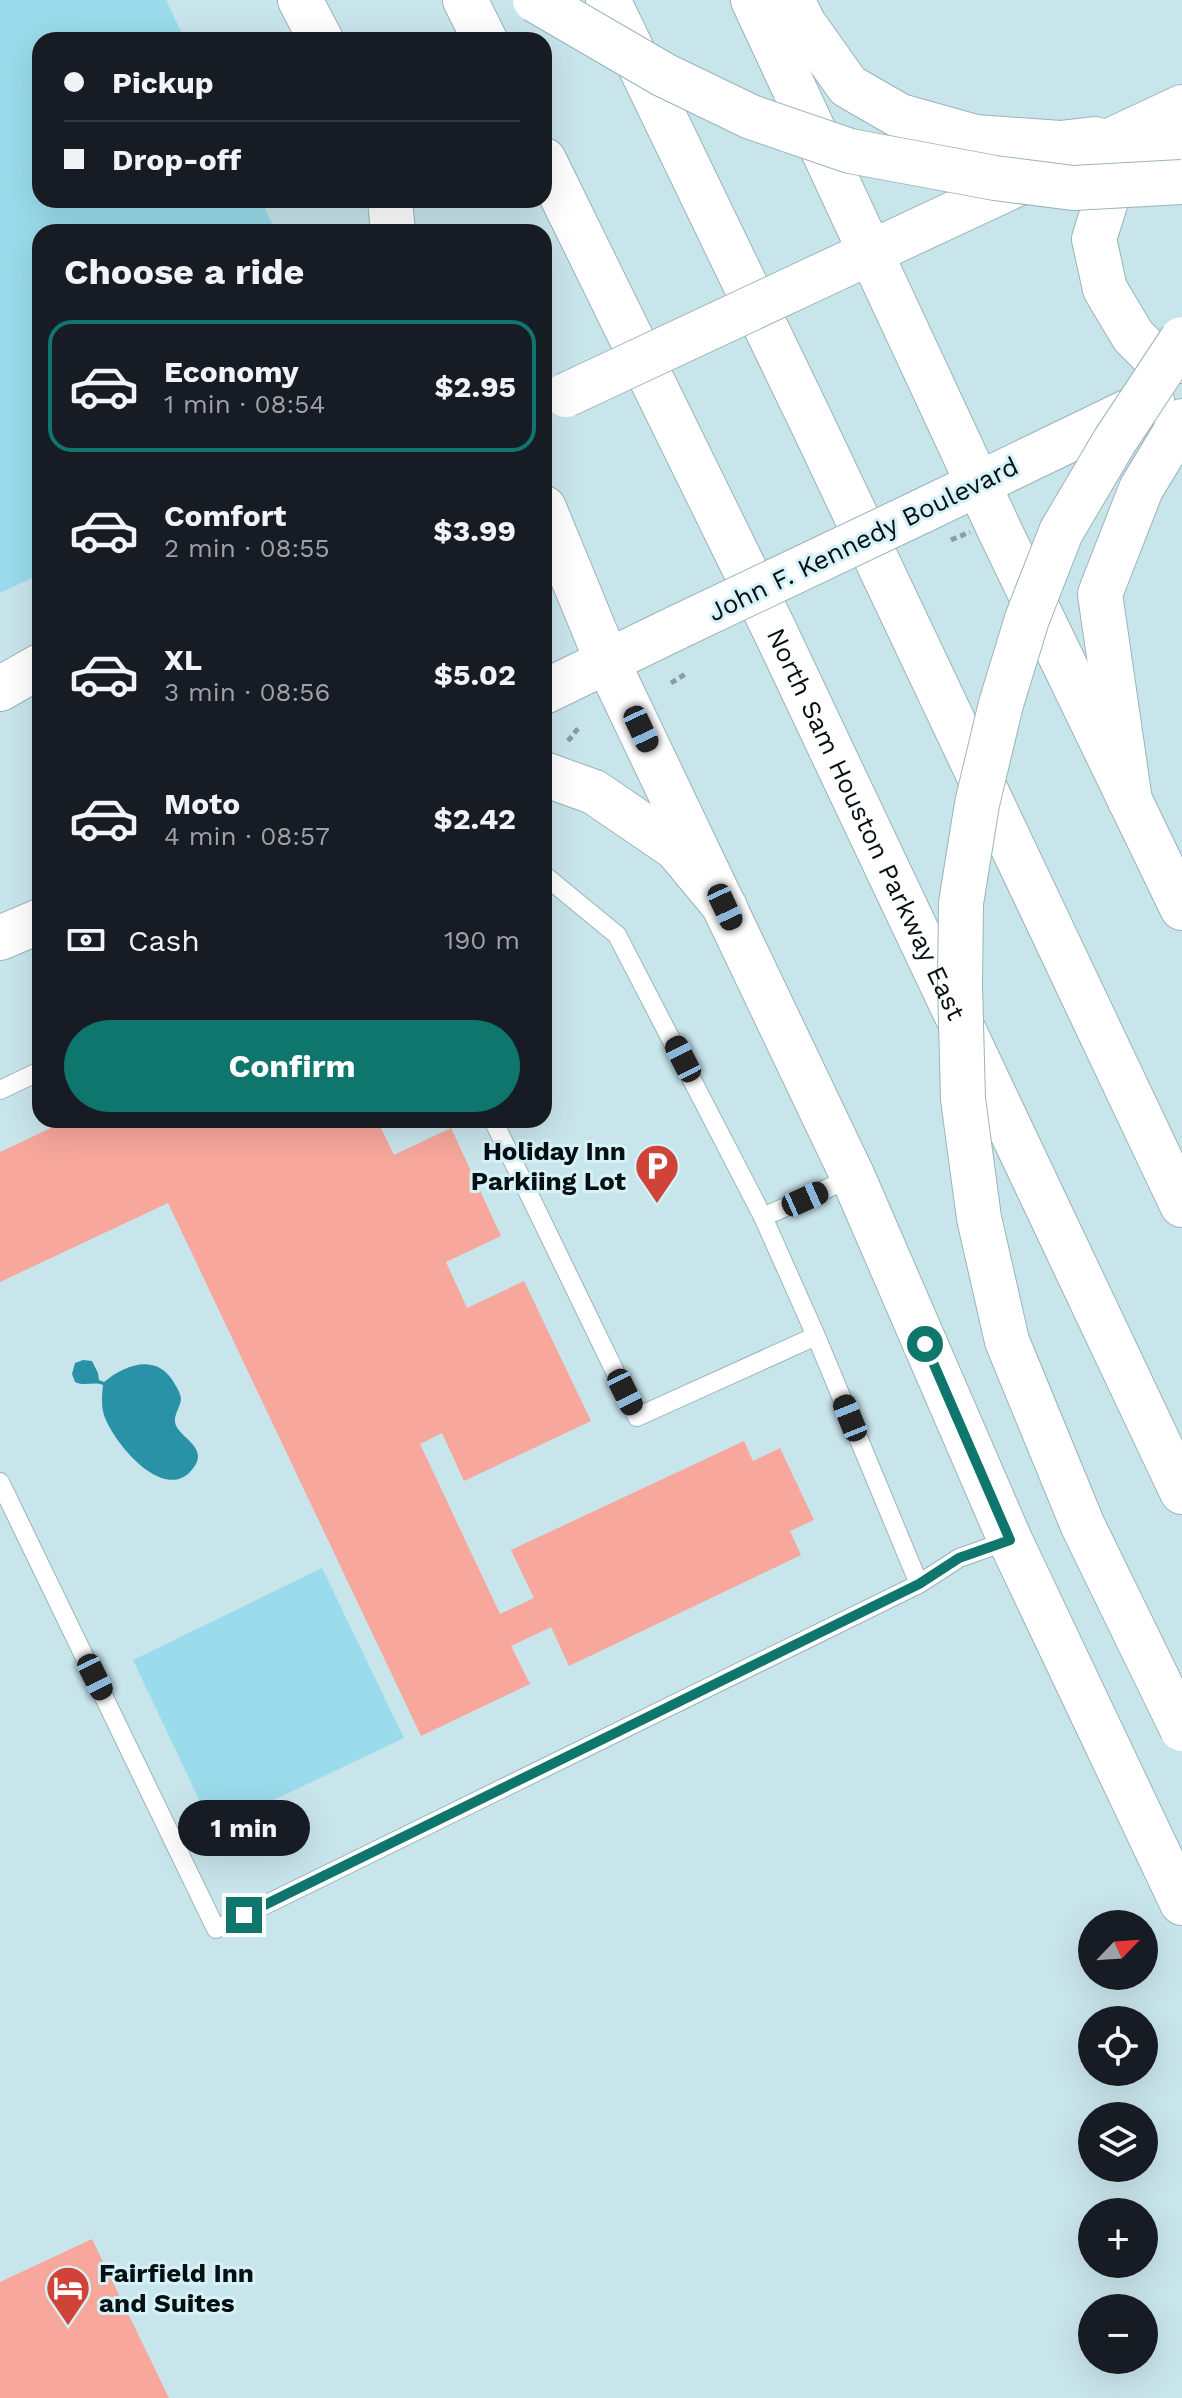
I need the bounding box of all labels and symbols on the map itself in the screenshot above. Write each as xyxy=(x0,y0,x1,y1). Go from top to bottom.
street label: John F. Kennedy Boulevard xyxy=(703,451,1023,627)
street label: North Sam Houston Parkway East xyxy=(761,623,972,1025)
car xyxy=(620,702,662,756)
car xyxy=(704,880,746,934)
car xyxy=(661,1032,705,1086)
place label: Holiday Inn Parkiing Lot xyxy=(471,1136,627,1196)
parking icon: Holiday Inn Parkiing Lot xyxy=(633,1142,681,1205)
car xyxy=(778,1178,832,1220)
route start xyxy=(907,1326,943,1362)
car xyxy=(604,1365,646,1419)
car xyxy=(830,1391,870,1445)
car xyxy=(74,1650,116,1704)
callout: 1 min xyxy=(178,1799,310,1855)
route end xyxy=(226,1897,262,1933)
north arrow xyxy=(1078,1910,1158,1990)
place label: Fairfield Inn and Suites xyxy=(99,2258,254,2318)
hotel icon: Fairfield Inn and Suites xyxy=(44,2264,92,2327)

